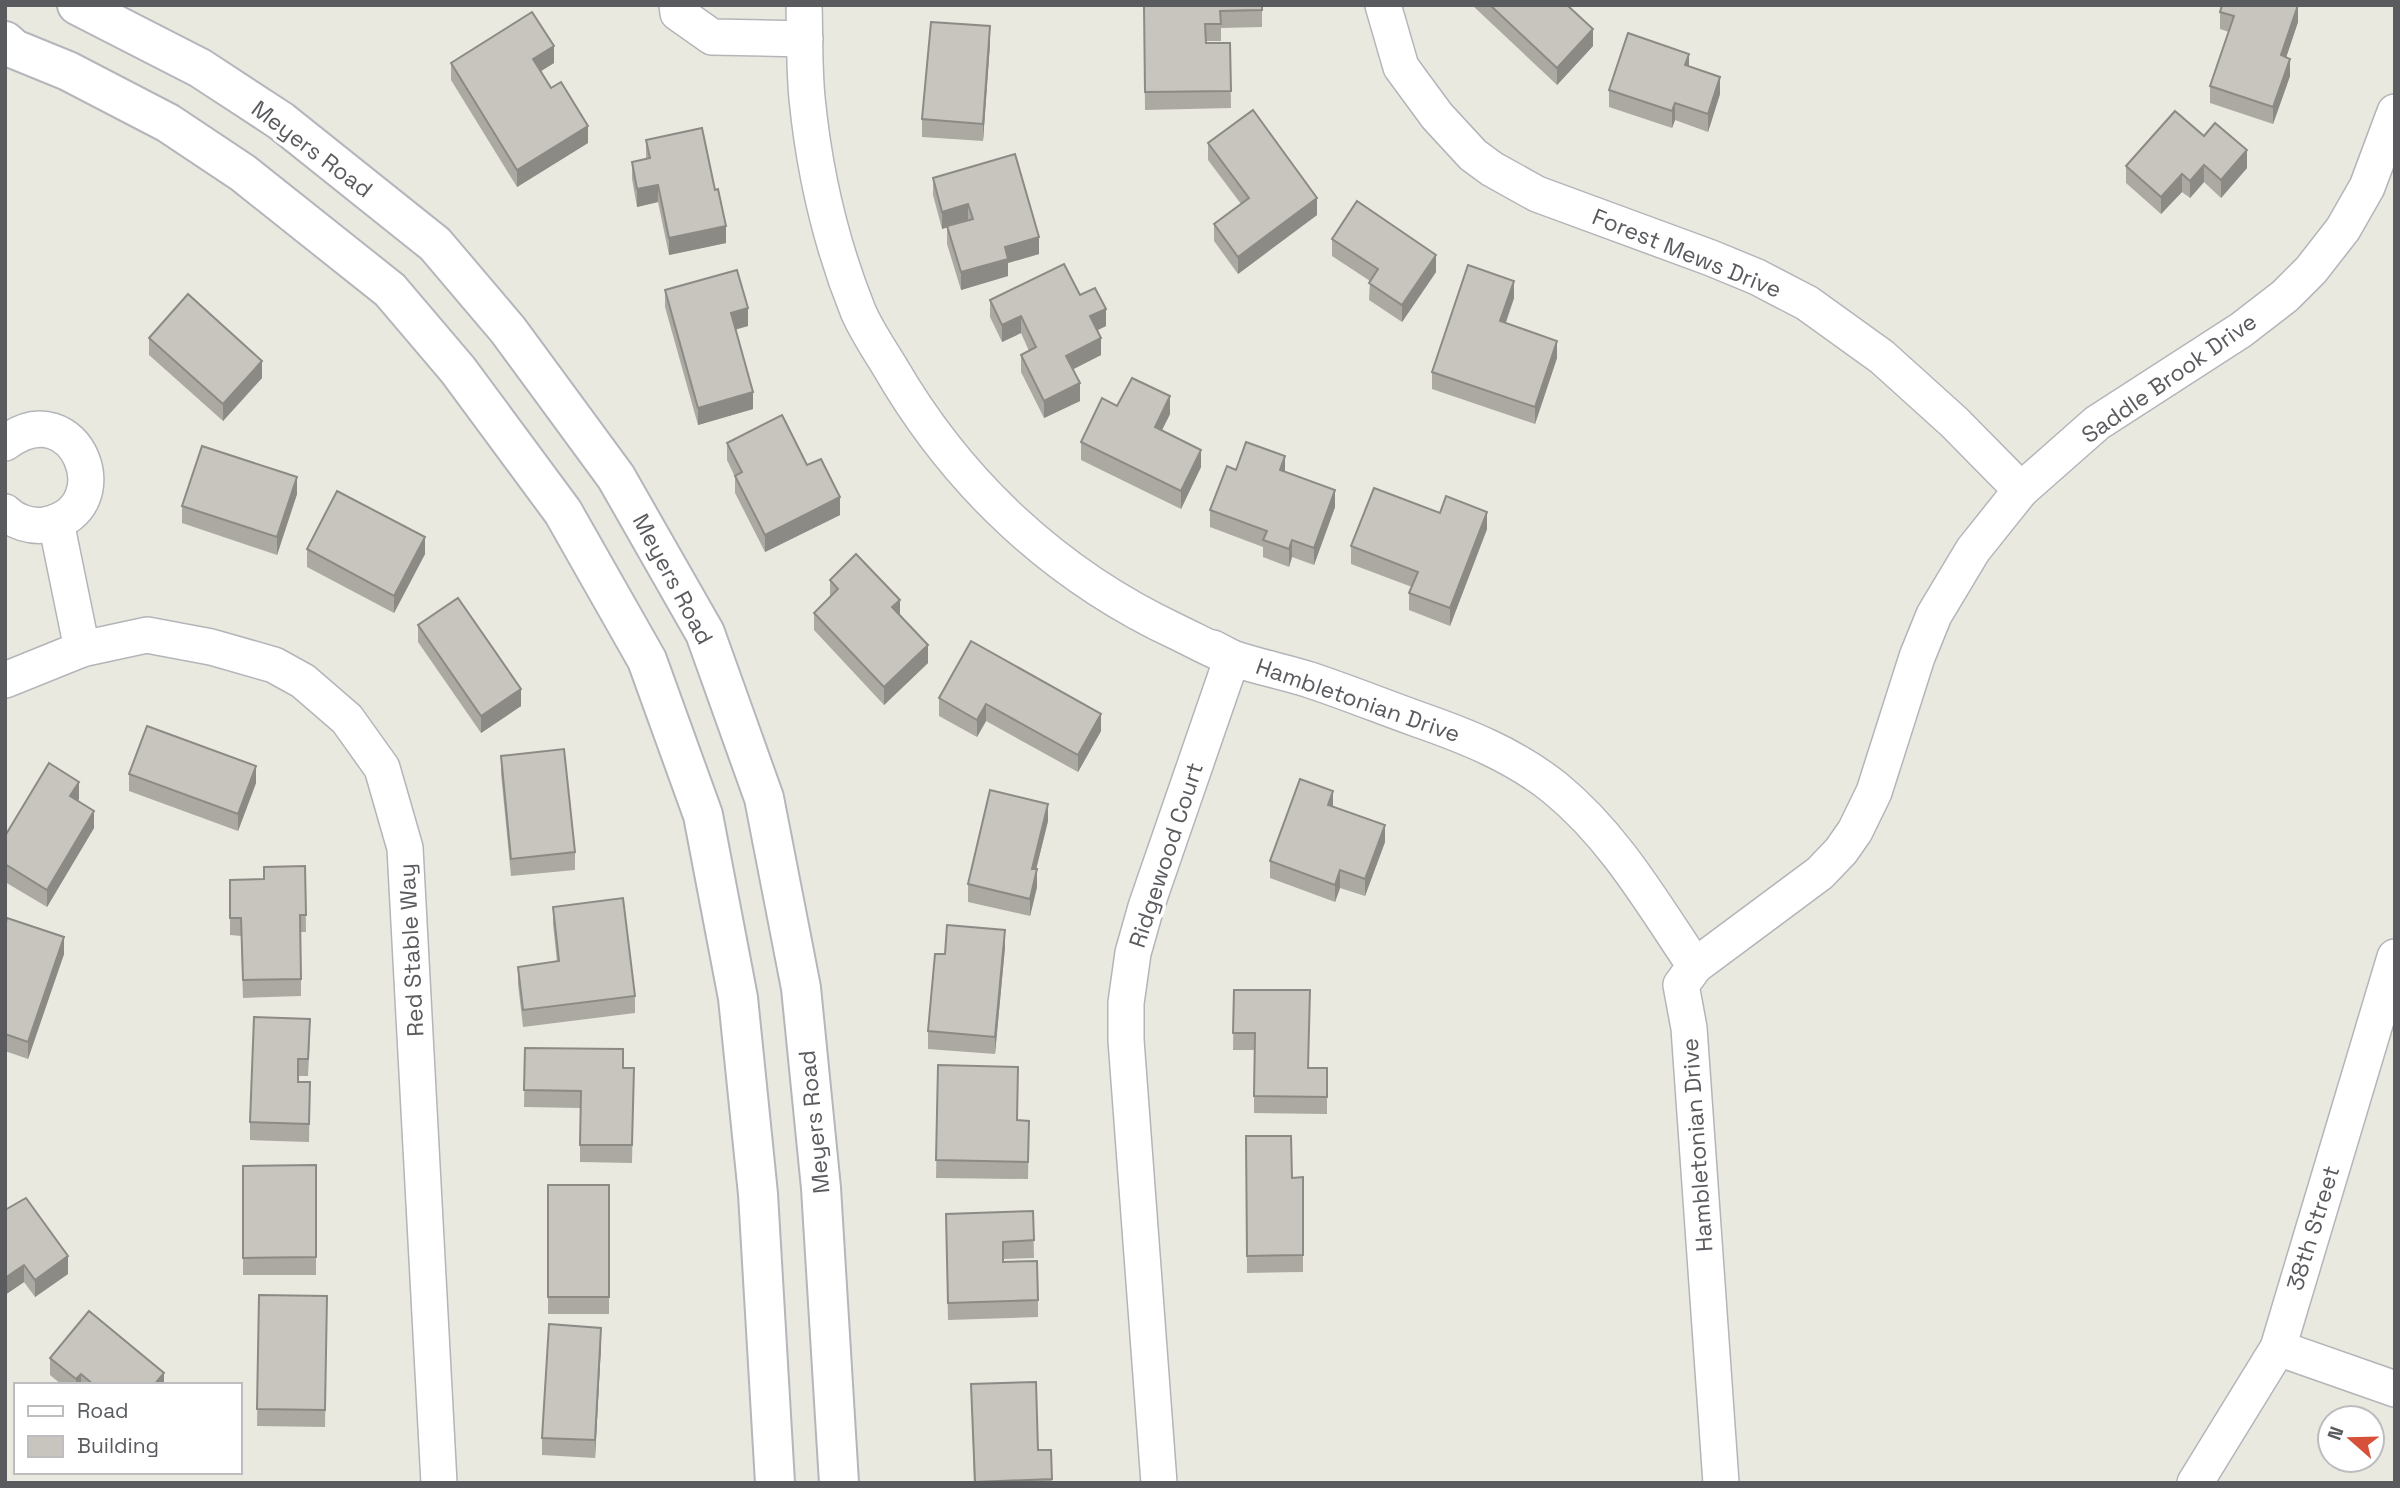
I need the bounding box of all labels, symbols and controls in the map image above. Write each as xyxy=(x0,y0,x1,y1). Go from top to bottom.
street label: Meyers Road xyxy=(245,94,379,204)
street label: Forest Mews Drive xyxy=(1588,201,1786,305)
street label: Saddle Brook Drive xyxy=(2076,306,2262,450)
street label: Meyers Road xyxy=(626,508,720,650)
street label: Hambletonian Drive xyxy=(1252,651,1464,749)
street label: Ridgewood Court xyxy=(1122,759,1210,951)
street label: Red Stable Way xyxy=(391,863,431,1037)
street label: Hambletonian Drive xyxy=(1675,1037,1719,1253)
street label: Meyers Road xyxy=(792,1049,836,1195)
street label: 38th Street xyxy=(2280,1162,2346,1294)
legend xyxy=(14,1383,242,1474)
text: Road xyxy=(77,1397,129,1424)
north arrow xyxy=(2316,1404,2386,1474)
text: N xyxy=(2322,1423,2349,1444)
text: Building xyxy=(77,1432,159,1459)

